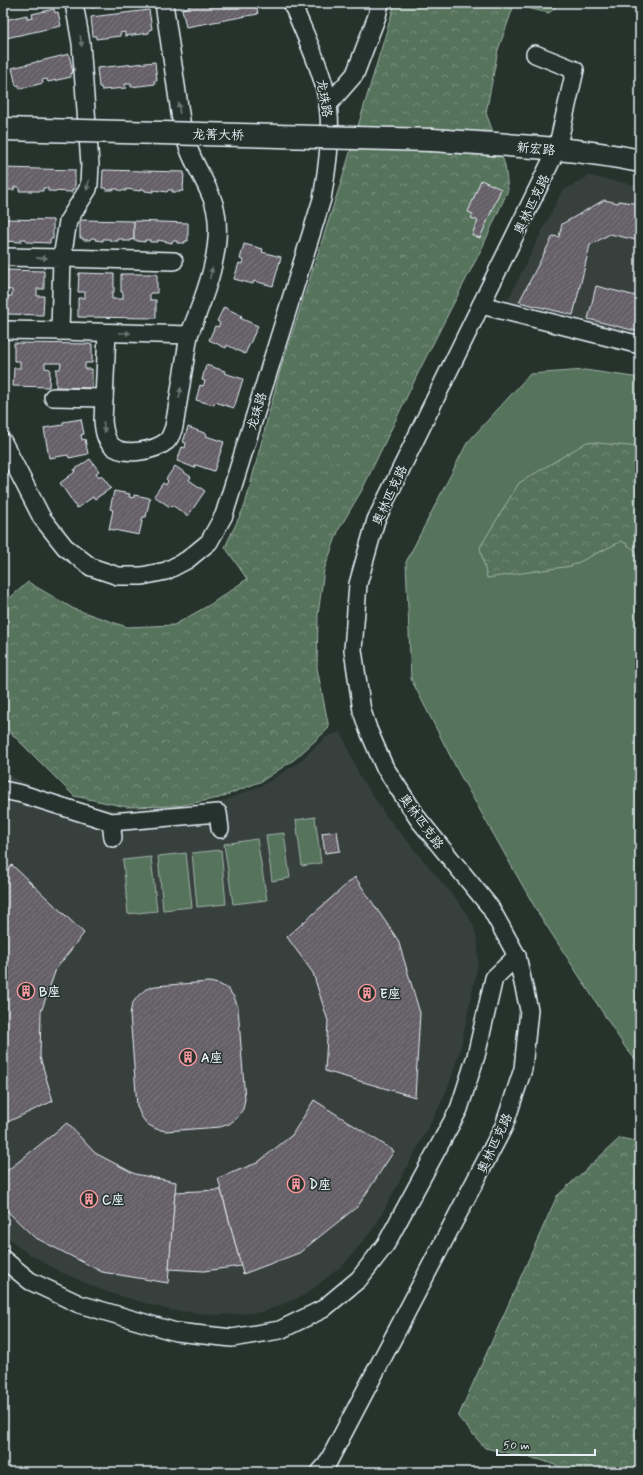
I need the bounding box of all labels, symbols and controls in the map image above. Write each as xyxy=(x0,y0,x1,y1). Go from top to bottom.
one-way arrow xyxy=(77,35,84,48)
street label: 龙珠路 xyxy=(312,78,335,119)
one-way arrow xyxy=(176,102,182,115)
street label: 龙箐大桥 xyxy=(192,127,244,144)
street label: 新宏路 xyxy=(516,139,556,160)
street label: 奥林匹克路 xyxy=(510,172,554,238)
one-way arrow xyxy=(85,179,91,191)
one-way arrow xyxy=(36,255,49,261)
one-way arrow xyxy=(208,266,214,278)
one-way arrow xyxy=(119,330,132,336)
one-way arrow xyxy=(177,386,183,399)
street label: 龙珠路 xyxy=(244,390,271,433)
one-way arrow xyxy=(101,421,107,434)
street label: 奥林匹克路 xyxy=(369,463,412,529)
street label: 奥林匹克路 xyxy=(395,791,447,853)
building icon: B座 xyxy=(16,981,36,1001)
building icon: E座 xyxy=(357,983,377,1003)
place label: B座 xyxy=(39,984,60,1001)
place label: E座 xyxy=(380,986,401,1003)
building icon: A座 xyxy=(178,1047,198,1067)
place label: A座 xyxy=(201,1050,223,1067)
street label: 奥林匹克路 xyxy=(474,1111,517,1177)
building icon: D座 xyxy=(286,1174,306,1194)
place label: D座 xyxy=(309,1177,331,1194)
building icon: C座 xyxy=(79,1189,99,1209)
place label: C座 xyxy=(102,1192,124,1209)
scale bar xyxy=(497,1431,595,1457)
text: 50 m xyxy=(503,1438,530,1454)

